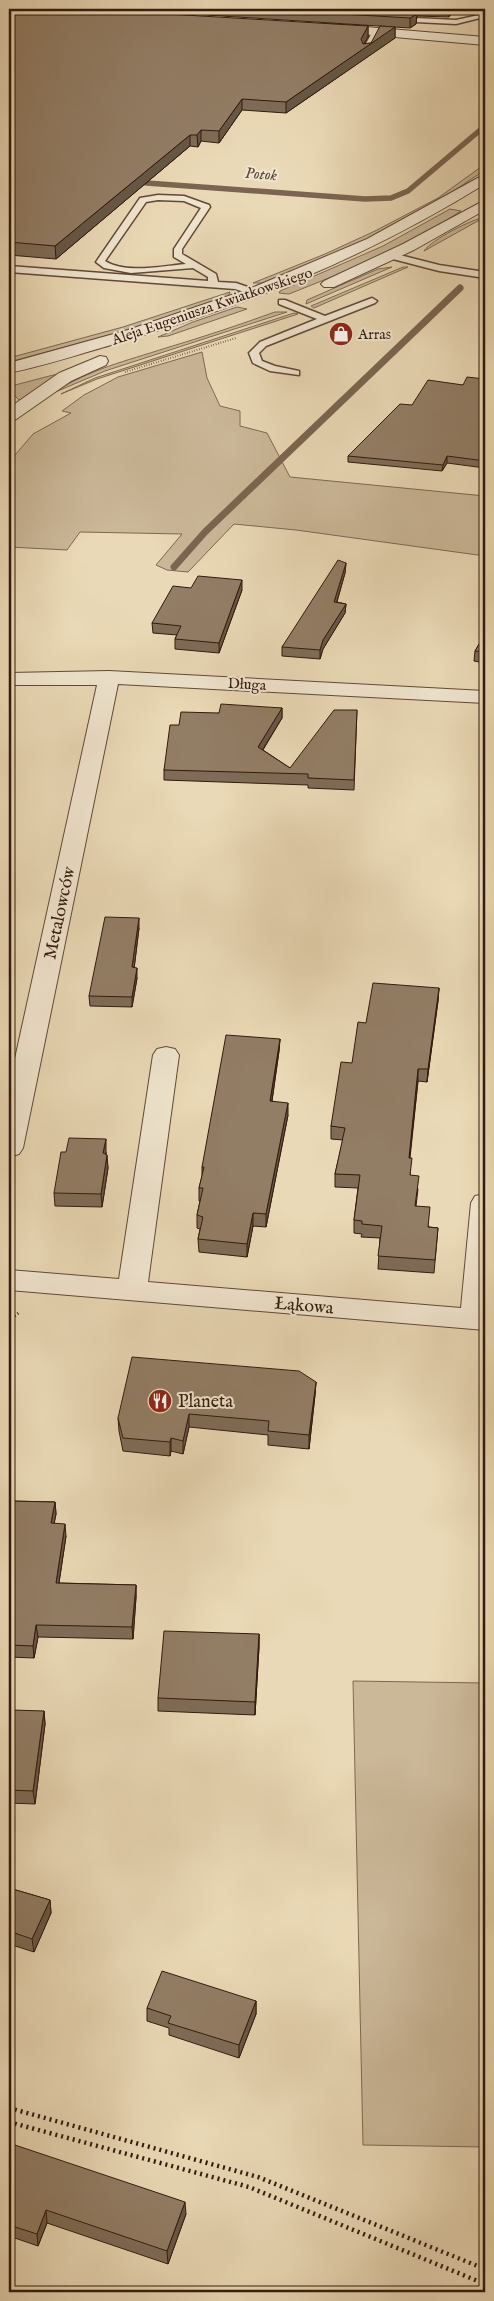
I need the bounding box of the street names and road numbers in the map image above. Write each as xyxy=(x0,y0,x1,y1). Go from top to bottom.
street label: Aleja Eugeniusza Kwiatkowskiego xyxy=(108,263,315,350)
street label: Długa xyxy=(227,674,267,695)
street label: Metalowców xyxy=(39,864,82,962)
street label: Łąkowa xyxy=(273,1292,335,1321)

